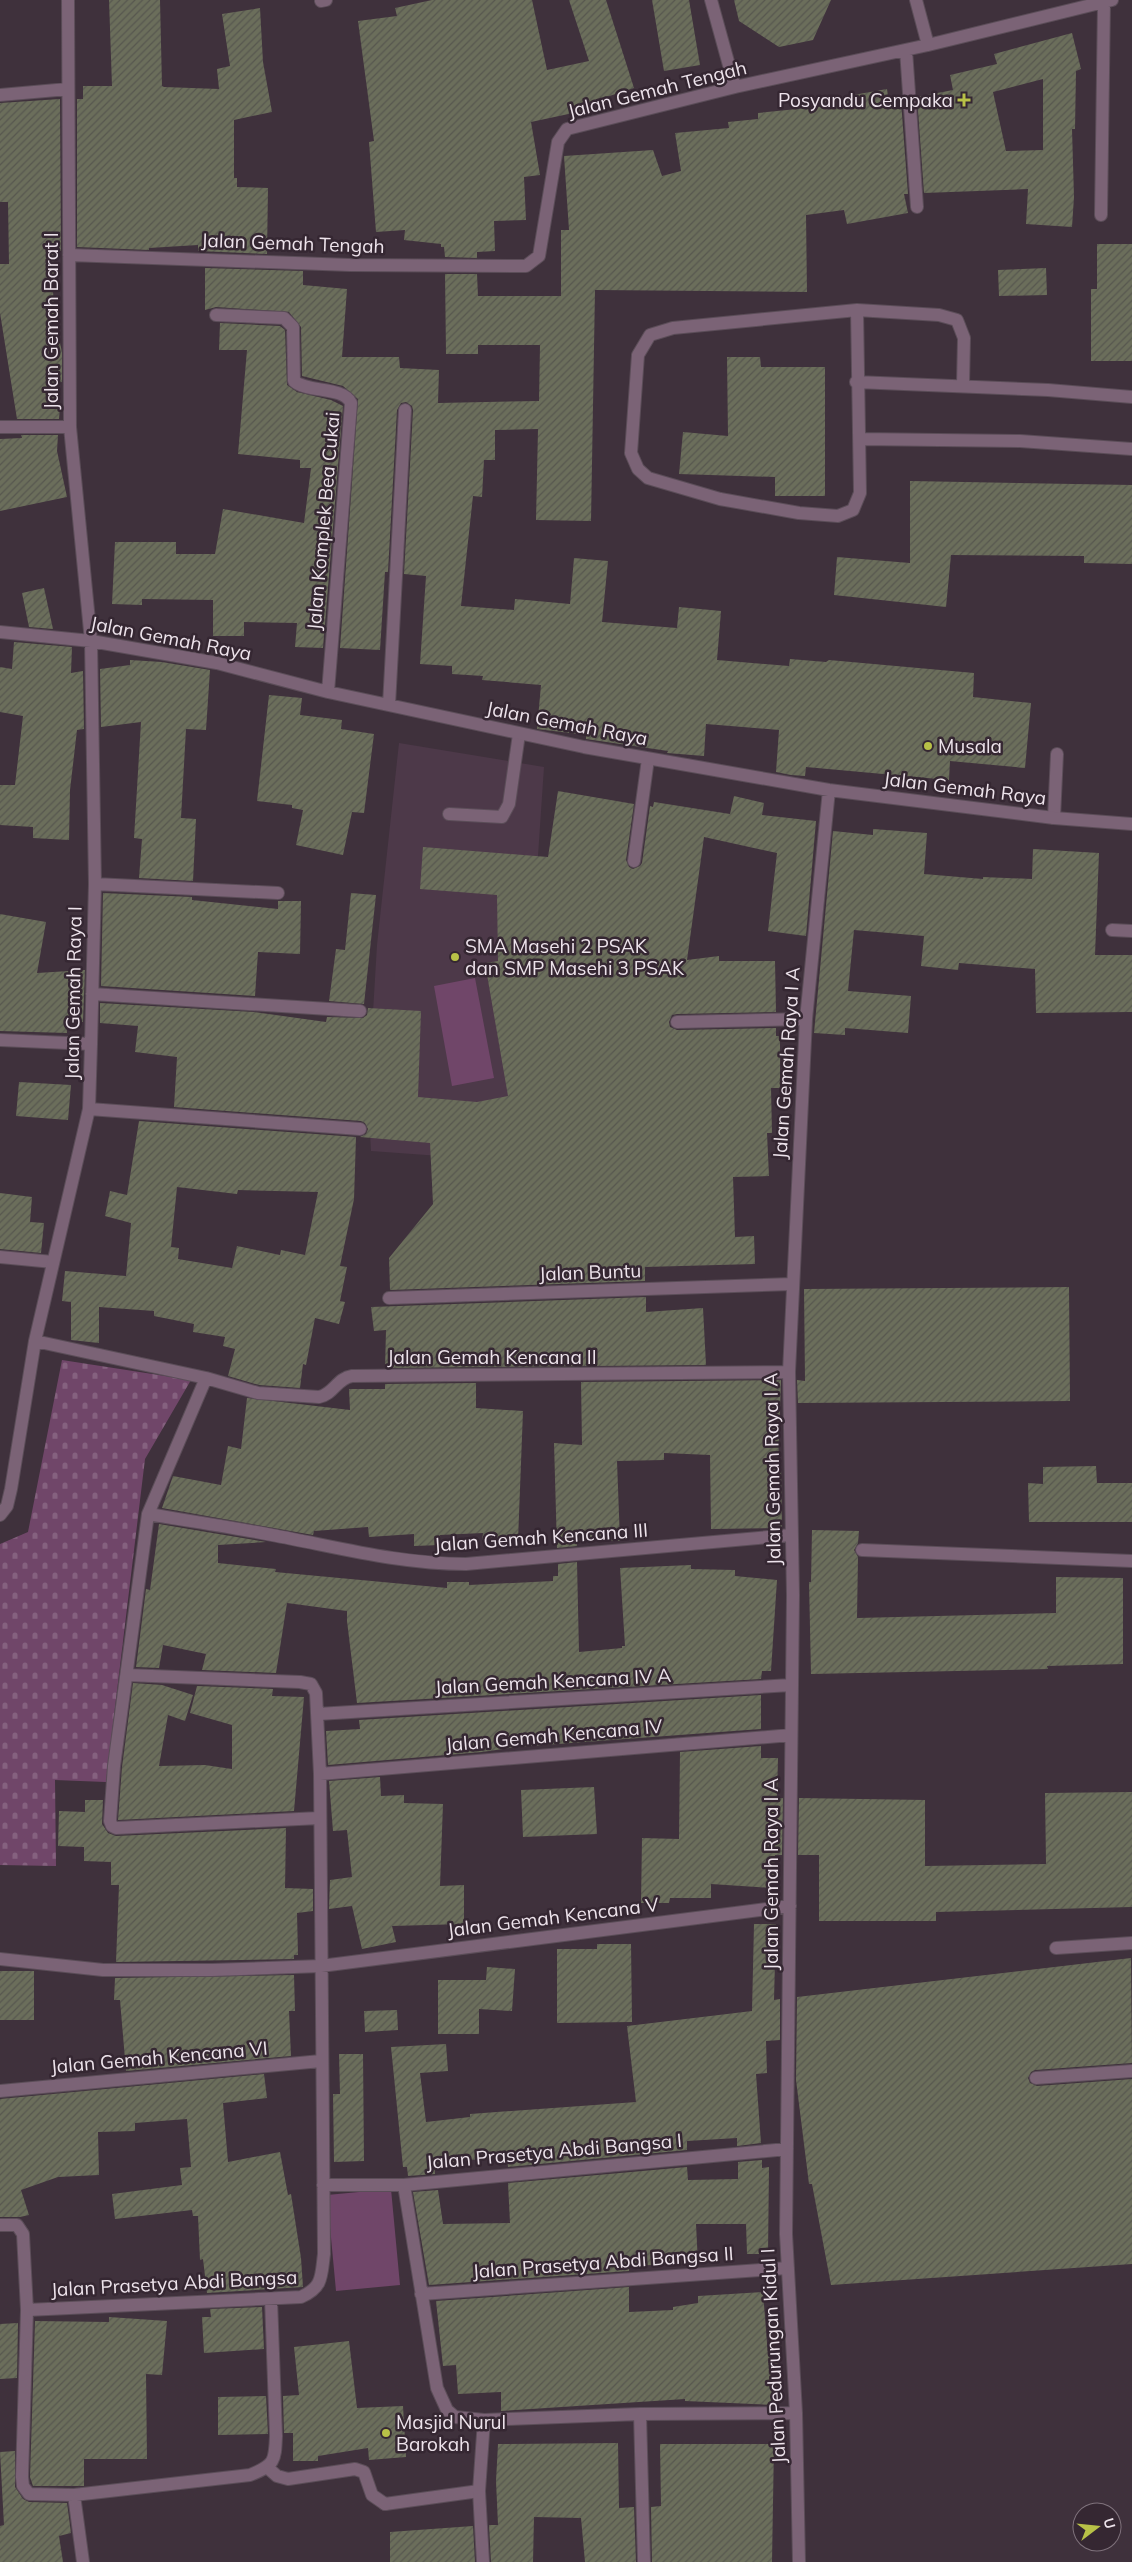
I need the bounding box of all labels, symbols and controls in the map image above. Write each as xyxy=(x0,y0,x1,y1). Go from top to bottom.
street label: Jalan Gemah Tengah xyxy=(565,55,749,123)
place label: Posyandu Cempaka xyxy=(778,88,953,112)
marker: Posyandu Cempaka xyxy=(957,93,971,107)
street label: Jalan Gemah Tengah xyxy=(201,228,385,258)
street label: Jalan Gemah Barat I xyxy=(39,232,63,410)
street label: Jalan Komplek Bea Cukai xyxy=(302,411,344,631)
street label: Jalan Gemah Raya xyxy=(88,611,254,665)
street label: Jalan Gemah Raya xyxy=(484,696,650,750)
place label: Musala xyxy=(938,734,1002,758)
marker: Musala xyxy=(922,740,934,752)
street label: Jalan Gemah Raya xyxy=(882,766,1048,810)
street label: Jalan Gemah Raya I xyxy=(59,906,87,1080)
place label: SMA Masehi 2 PSAK dan SMP Masehi 3 PSAK xyxy=(465,934,685,980)
marker: SMA Masehi 2 PSAK dan SMP Masehi 3 PSAK xyxy=(449,951,461,963)
street label: Jalan Gemah Raya I A xyxy=(767,966,805,1160)
street label: Jalan Buntu xyxy=(538,1258,642,1286)
street label: Jalan Gemah Kencana II xyxy=(387,1345,597,1369)
street label: Jalan Gemah Raya I A xyxy=(758,1372,786,1565)
street label: Jalan Gemah Kencana III xyxy=(433,1518,649,1556)
street label: Jalan Gemah Kencana IV A xyxy=(434,1663,672,1699)
street label: Jalan Gemah Kencana IV xyxy=(444,1713,664,1756)
street label: Jalan Gemah Raya I A xyxy=(759,1778,783,1970)
street label: Jalan Gemah Kencana V xyxy=(446,1892,661,1942)
street label: Jalan Gemah Kencana VI xyxy=(49,2036,269,2078)
street label: Jalan Prasetya Abdi Bangsa I xyxy=(425,2128,683,2174)
street label: Jalan Prasetya Abdi Bangsa II xyxy=(472,2241,734,2283)
street label: Jalan Pedurungan Kidul I xyxy=(755,2248,791,2464)
street label: Jalan Prasetya Abdi Bangsa xyxy=(50,2265,298,2301)
place label: Masjid Nurul Barokah xyxy=(396,2410,506,2456)
marker: Masjid Nurul Barokah xyxy=(380,2427,392,2439)
north arrow xyxy=(1072,2502,1122,2552)
text: U xyxy=(1099,2516,1120,2531)

